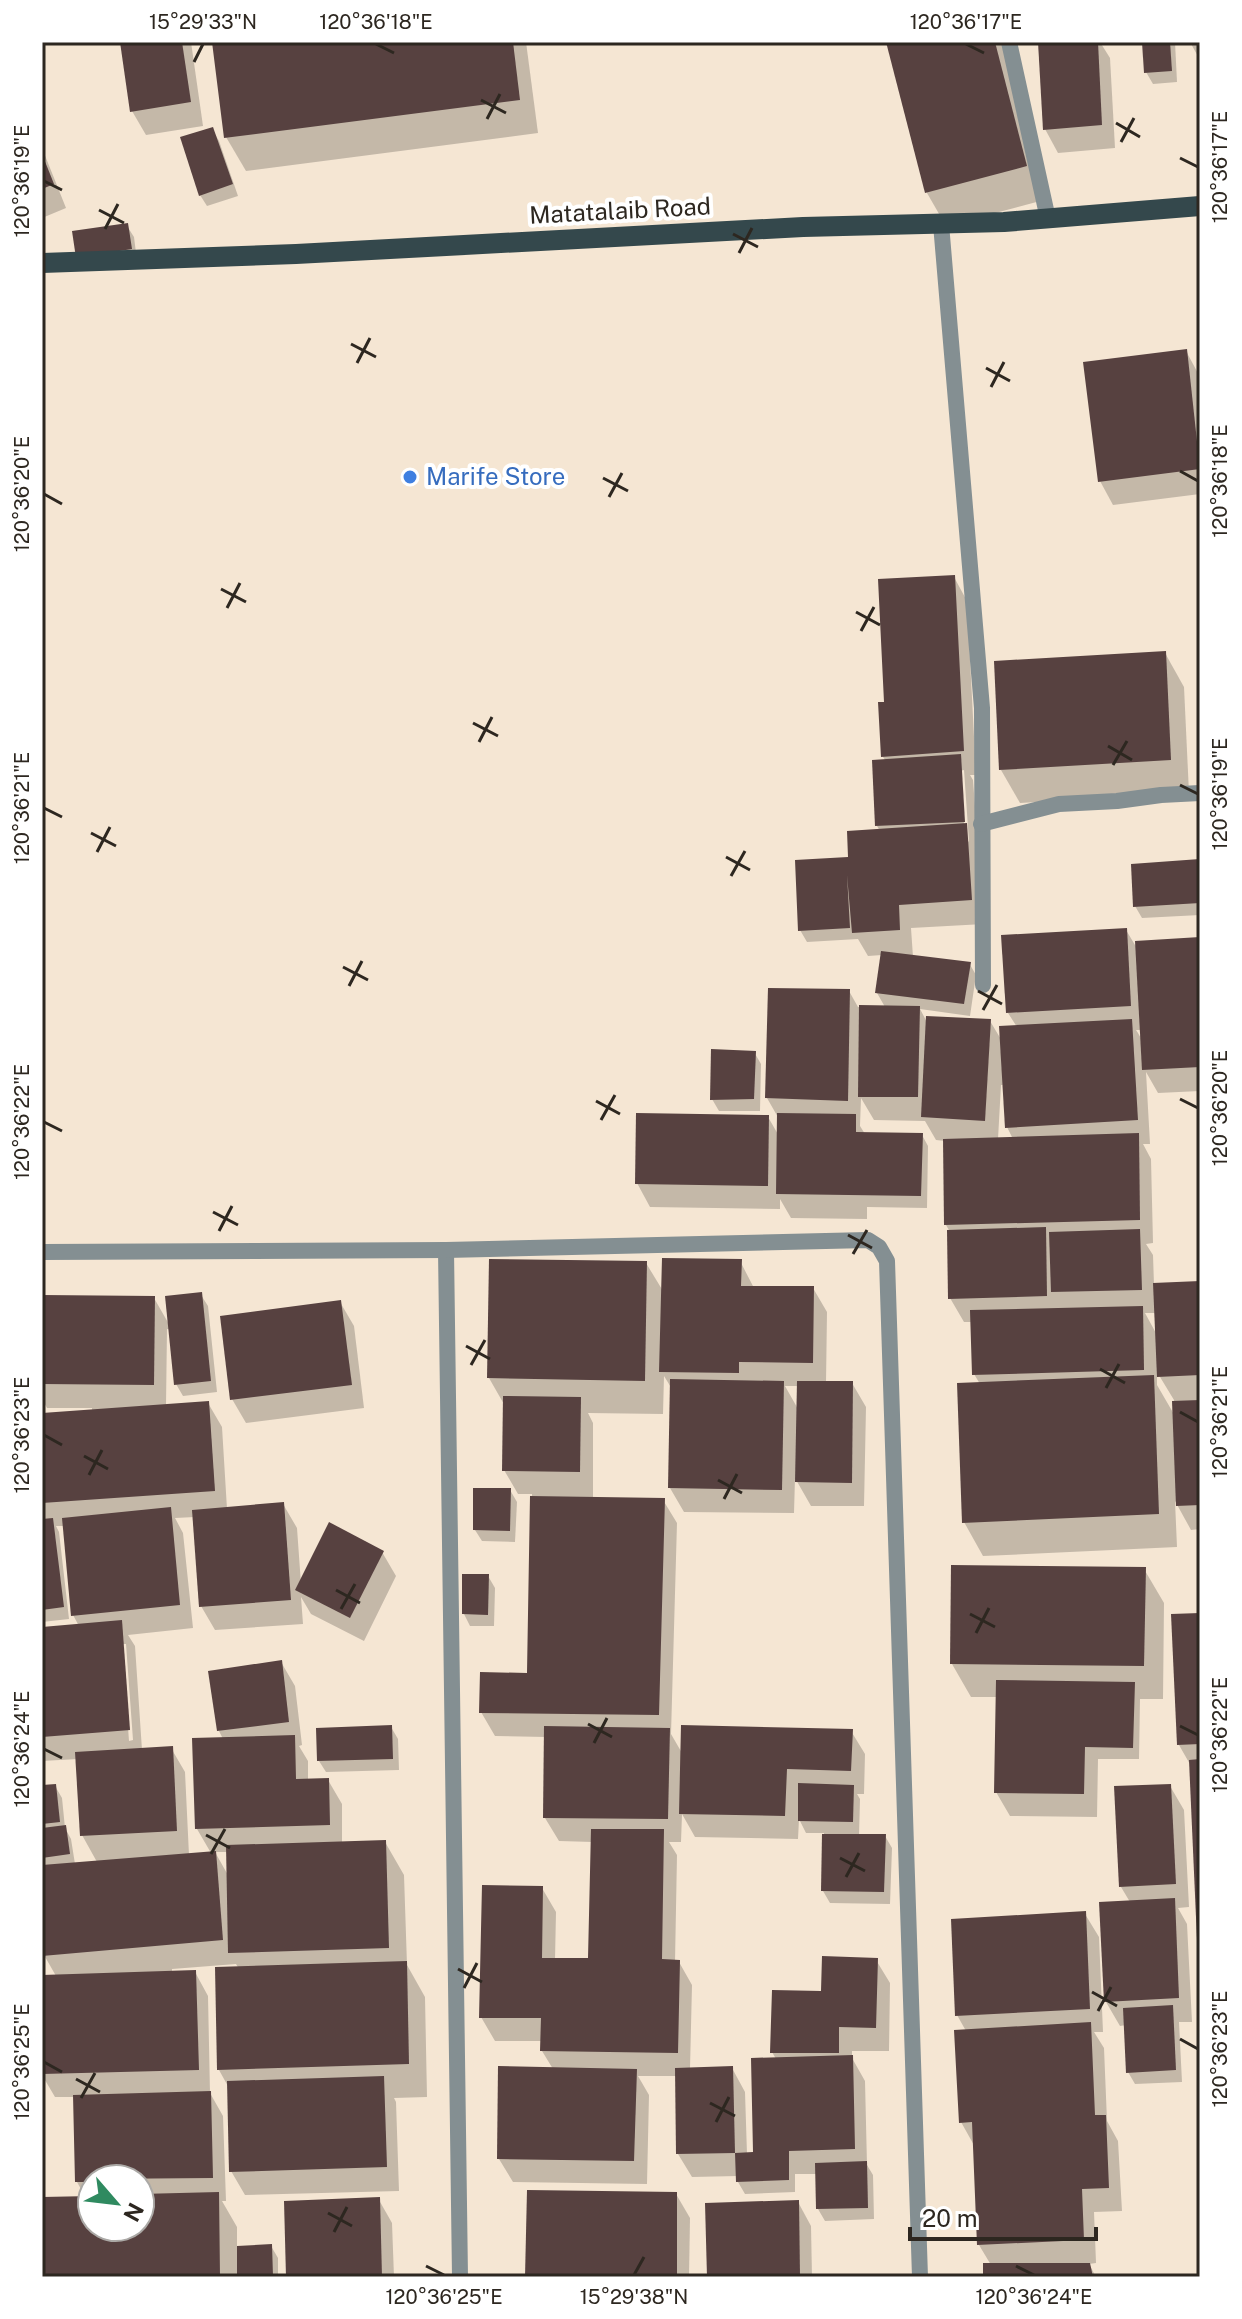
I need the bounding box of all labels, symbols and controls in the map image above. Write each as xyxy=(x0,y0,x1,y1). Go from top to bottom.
text: 15°29'33"N xyxy=(149,10,257,34)
text: 120°36'18"E xyxy=(319,10,433,34)
text: 120°36'17"E xyxy=(910,10,1022,34)
text: 120°36'17"E xyxy=(1208,111,1232,223)
text: 120°36'19"E xyxy=(10,125,34,238)
street label: Matatalaib Road xyxy=(528,191,711,229)
text: 120°36'18"E xyxy=(1208,424,1232,538)
text: 120°36'20"E xyxy=(10,436,34,552)
place label: Marife Store xyxy=(426,462,565,490)
marker: Marife Store xyxy=(401,468,419,486)
text: 120°36'19"E xyxy=(1208,738,1232,851)
text: 120°36'21"E xyxy=(10,752,34,864)
text: 120°36'20"E xyxy=(1208,1050,1232,1166)
text: 120°36'22"E xyxy=(10,1064,34,1180)
text: 120°36'21"E xyxy=(1208,1366,1232,1478)
text: 120°36'23"E xyxy=(10,1377,34,1493)
text: 120°36'22"E xyxy=(1208,1677,1232,1793)
text: 120°36'24"E xyxy=(10,1691,34,1807)
text: 120°36'23"E xyxy=(1208,1991,1232,2107)
text: 120°36'25"E xyxy=(10,2003,34,2121)
north arrow xyxy=(76,2163,156,2243)
scale bar xyxy=(910,2191,1096,2241)
text: N xyxy=(118,2199,149,2226)
text: 20 m xyxy=(922,2204,978,2232)
text: 120°36'25"E xyxy=(385,2285,503,2309)
text: 15°29'38"N xyxy=(580,2285,688,2309)
text: 120°36'24"E xyxy=(976,2285,1092,2309)

